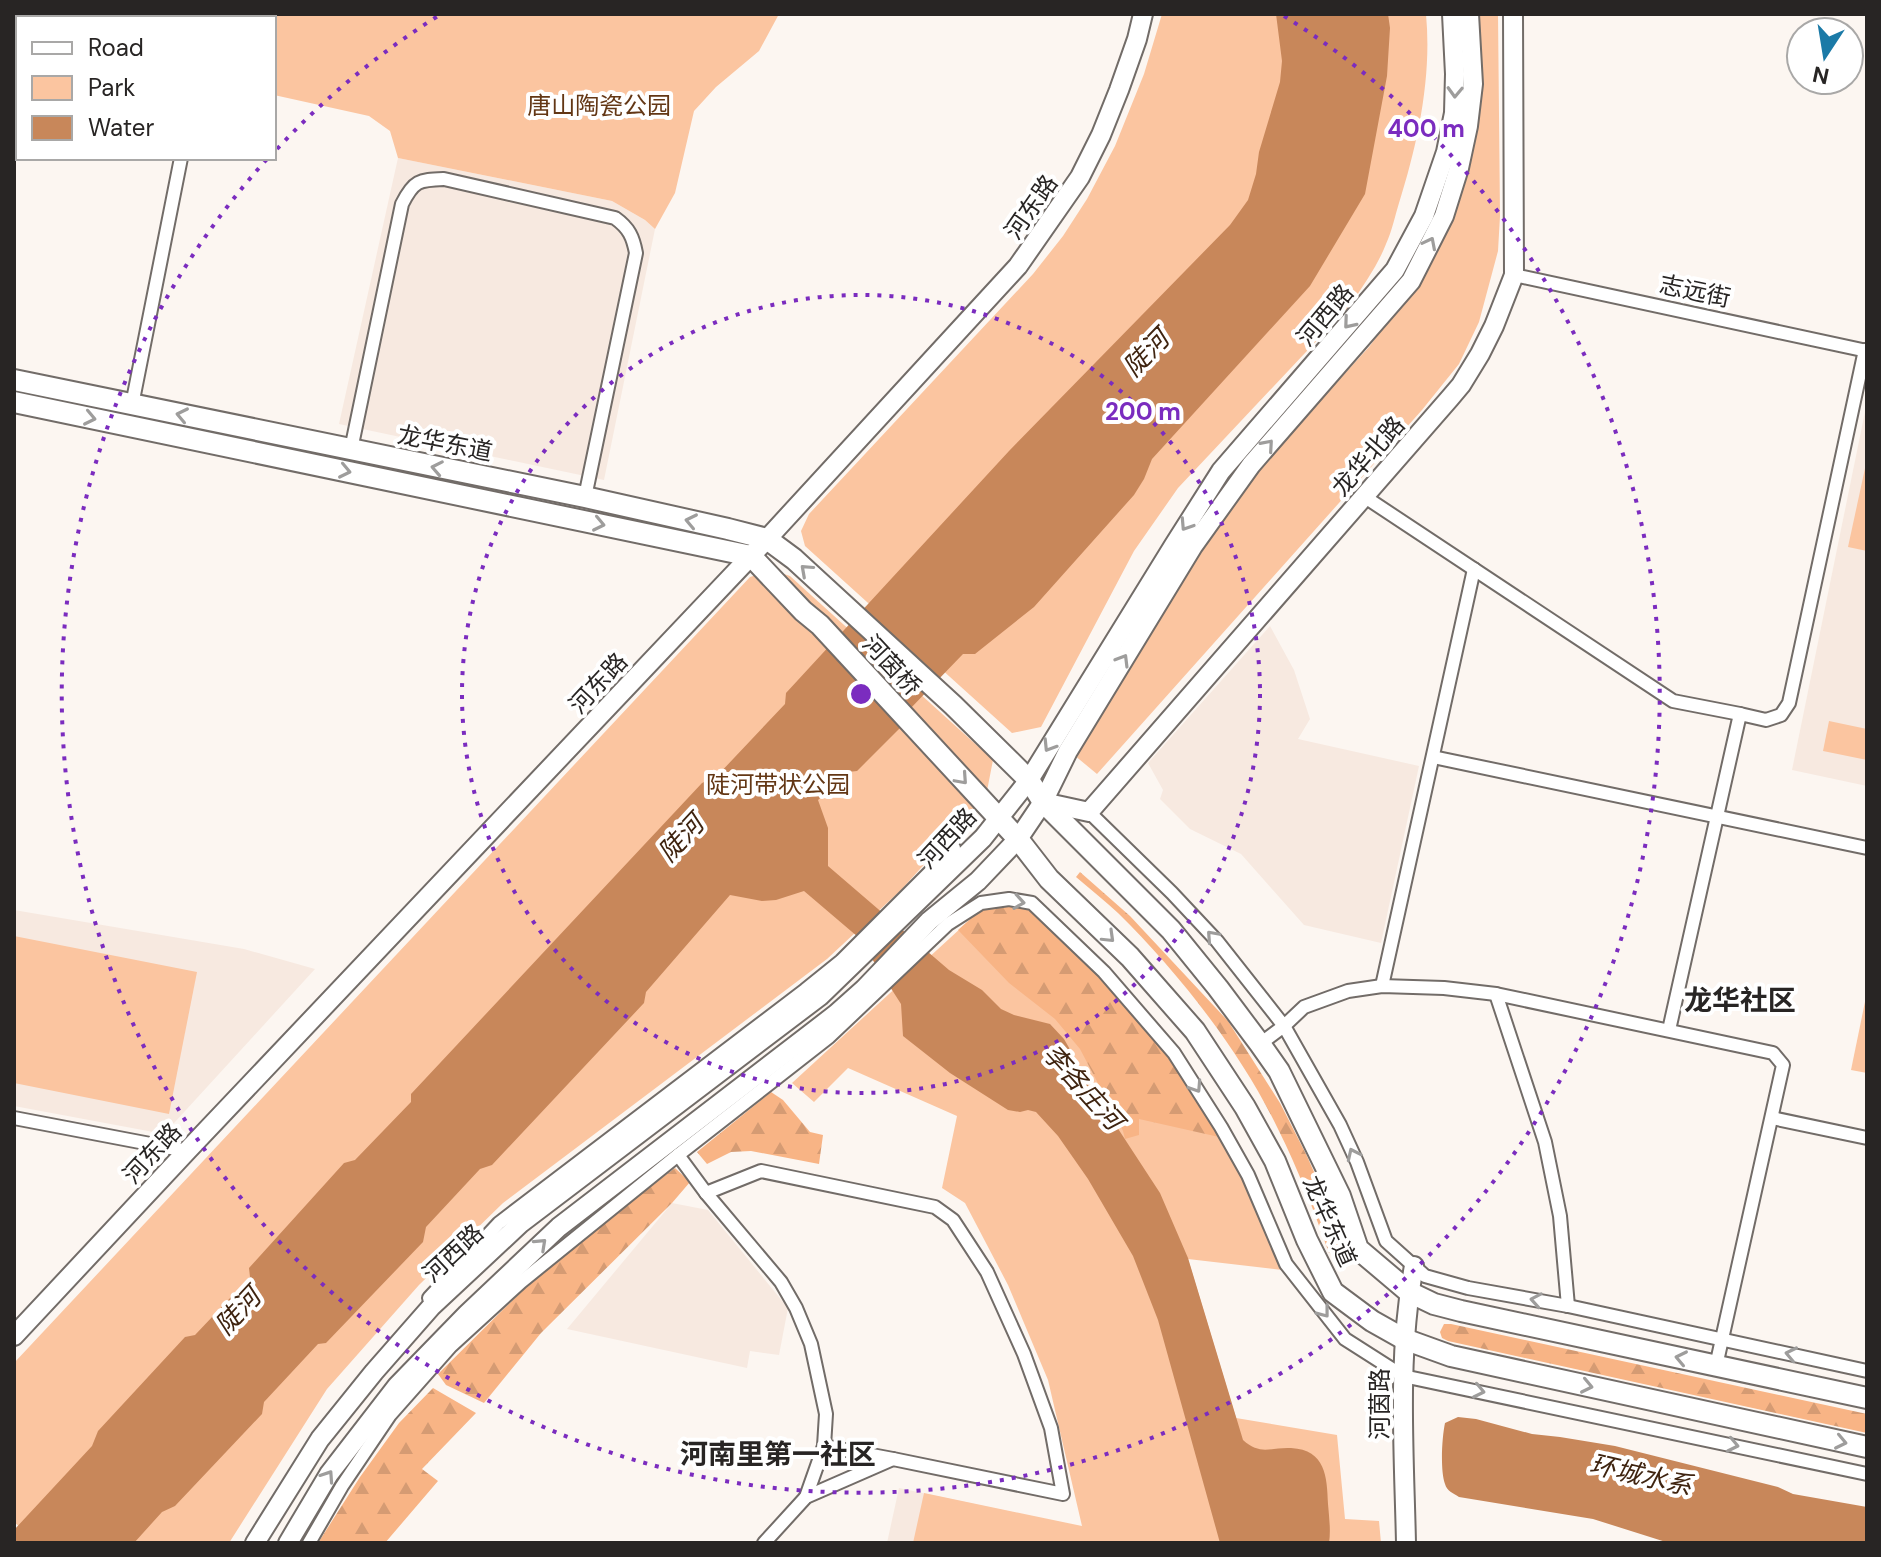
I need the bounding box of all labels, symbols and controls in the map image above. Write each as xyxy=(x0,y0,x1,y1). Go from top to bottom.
legend xyxy=(16,16,276,160)
north arrow xyxy=(1785,16,1865,96)
text: Road xyxy=(88,32,144,63)
text: N xyxy=(1810,59,1832,91)
text: Park xyxy=(88,72,135,103)
one-way arrow xyxy=(1446,86,1463,99)
park label: 唐山陶瓷公园 xyxy=(527,90,671,121)
text: Water xyxy=(88,112,154,143)
text: 400 m xyxy=(1387,113,1465,144)
street label: 河东路 xyxy=(998,169,1064,245)
one-way arrow xyxy=(1421,237,1436,251)
street label: 志远街 xyxy=(1657,268,1733,314)
street label: 河西路 xyxy=(1290,277,1360,353)
one-way arrow xyxy=(1344,314,1359,329)
water label: 陡河 xyxy=(1116,319,1180,384)
text: 200 m xyxy=(1105,396,1181,427)
one-way arrow xyxy=(176,407,189,424)
one-way arrow xyxy=(83,409,97,426)
street label: 龙华北路 xyxy=(1325,410,1411,502)
street label: 龙华东道 xyxy=(395,419,495,467)
one-way arrow xyxy=(1259,440,1273,455)
one-way arrow xyxy=(430,460,444,477)
one-way arrow xyxy=(338,462,351,479)
one-way arrow xyxy=(685,513,698,530)
one-way arrow xyxy=(592,515,606,532)
one-way arrow xyxy=(1181,517,1196,531)
one-way arrow xyxy=(801,565,815,580)
street label: 河茵桥 xyxy=(856,628,928,702)
street label: 河东路 xyxy=(562,646,634,720)
one-way arrow xyxy=(1113,654,1129,669)
centre of rings xyxy=(847,680,875,708)
one-way arrow xyxy=(1044,737,1059,752)
park label: 陡河带状公园 xyxy=(706,769,850,800)
one-way arrow xyxy=(953,770,968,784)
street label: 河西路 xyxy=(911,801,983,875)
water label: 陡河 xyxy=(651,804,715,869)
one-way arrow xyxy=(1013,893,1026,910)
one-way arrow xyxy=(1100,927,1114,942)
one-way arrow xyxy=(1207,931,1222,946)
district label: 龙华社区 xyxy=(1684,982,1796,1019)
water label: 李各庄河 xyxy=(1036,1037,1134,1141)
one-way arrow xyxy=(1186,1078,1201,1093)
street label: 河东路 xyxy=(116,1116,188,1190)
one-way arrow xyxy=(1347,1147,1363,1162)
street label: 龙华东道 xyxy=(1296,1171,1364,1271)
street label: 河西路 xyxy=(416,1217,490,1289)
one-way arrow xyxy=(532,1239,546,1253)
water label: 陡河 xyxy=(208,1277,272,1342)
one-way arrow xyxy=(1530,1293,1543,1310)
one-way arrow xyxy=(1314,1303,1329,1317)
one-way arrow xyxy=(1784,1346,1798,1363)
one-way arrow xyxy=(1675,1350,1689,1367)
street label: 河茵路 xyxy=(1364,1368,1395,1440)
one-way arrow xyxy=(1580,1377,1594,1394)
one-way arrow xyxy=(1472,1382,1485,1399)
one-way arrow xyxy=(1834,1433,1848,1450)
district label: 河南里第一社区 xyxy=(680,1436,876,1473)
one-way arrow xyxy=(1726,1436,1740,1453)
water label: 环城水系 xyxy=(1587,1447,1697,1504)
one-way arrow xyxy=(318,1471,333,1485)

